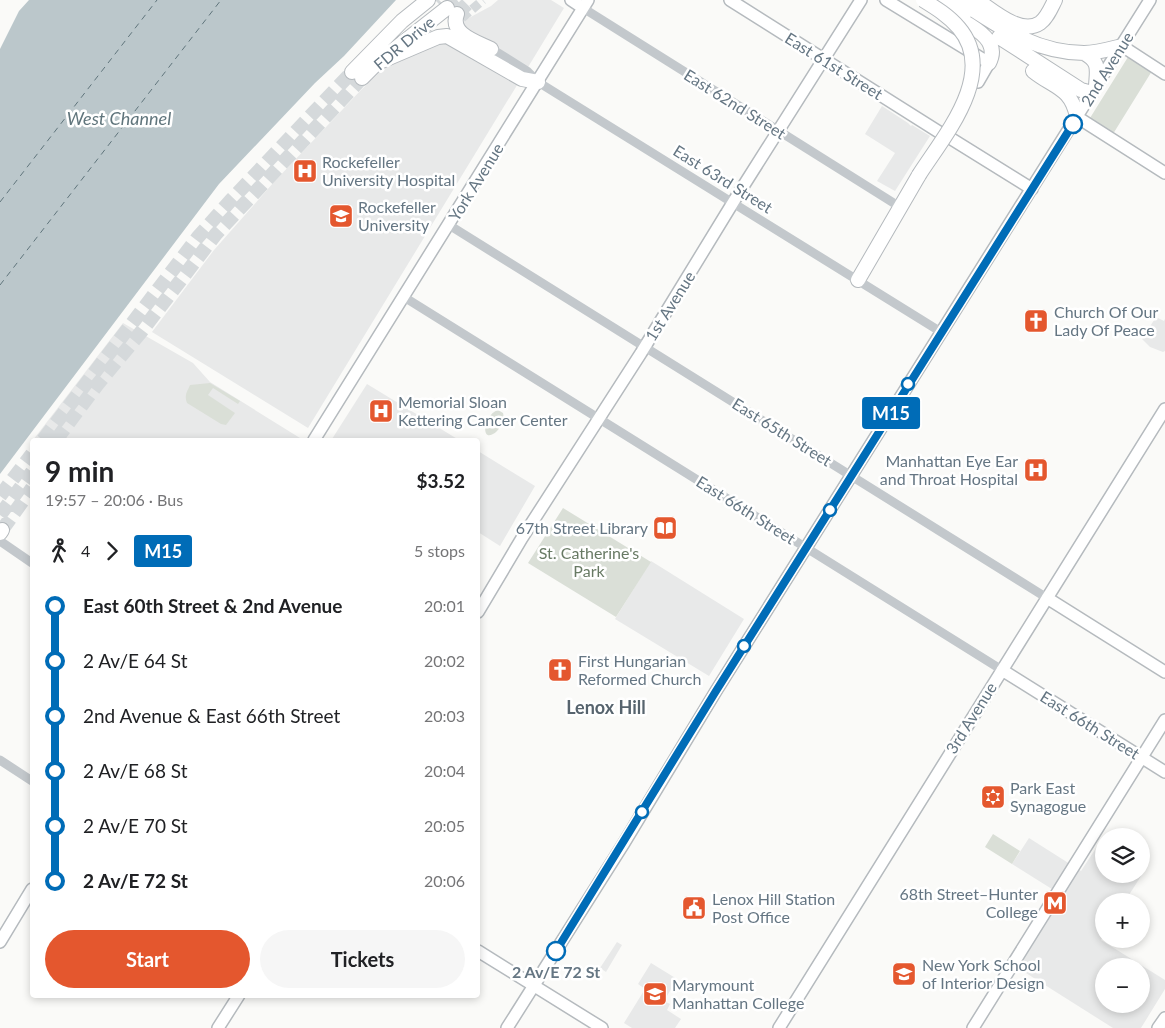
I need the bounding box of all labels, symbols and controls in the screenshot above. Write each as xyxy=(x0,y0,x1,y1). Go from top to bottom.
street label: FDR Drive xyxy=(369,12,438,74)
street label: East 61st Street xyxy=(782,28,887,103)
street label: 2nd Avenue xyxy=(1076,28,1137,109)
street label: East 62nd Street xyxy=(681,65,790,143)
water label: West Channel xyxy=(67,107,171,129)
unlabelled marker xyxy=(1063,114,1083,134)
street label: York Avenue xyxy=(444,139,507,224)
street label: East 63rd Street xyxy=(670,141,776,217)
place label: Rockefeller University Hospital xyxy=(322,152,455,189)
hospital icon: Rockefeller University Hospital xyxy=(292,158,318,184)
place label: Rockefeller University xyxy=(358,197,436,234)
school or university icon: Rockefeller University xyxy=(328,203,354,229)
street label: 1st Avenue xyxy=(641,267,698,344)
place label: Church Of Our Lady Of Peace xyxy=(1054,302,1158,339)
church icon: Church Of Our Lady Of Peace xyxy=(1023,308,1049,334)
unlabelled marker xyxy=(901,377,915,391)
place label: Memorial Sloan Kettering Cancer Center xyxy=(398,392,568,429)
street label: East 65th Street xyxy=(729,393,836,470)
line badge: M15 xyxy=(862,397,920,429)
hospital icon: Memorial Sloan Kettering Cancer Center xyxy=(368,398,394,424)
text: M15 xyxy=(872,402,910,424)
place label: Manhattan Eye Ear and Throat Hospital xyxy=(880,451,1018,488)
text: 9 min xyxy=(45,454,114,488)
hospital icon: Manhattan Eye Ear and Throat Hospital xyxy=(1023,457,1049,483)
text: $3.52 xyxy=(416,469,465,492)
street label: East 66th Street xyxy=(693,471,800,548)
text: 19:57 – 20:06 · Bus xyxy=(45,490,183,509)
unlabelled marker xyxy=(823,503,837,517)
library icon: 67th Street Library xyxy=(652,515,678,541)
place label: 67th Street Library xyxy=(516,518,649,537)
icon: walk xyxy=(45,537,73,565)
icon: forward xyxy=(98,537,126,565)
text: M15 xyxy=(144,540,182,562)
text: 4 xyxy=(81,541,90,560)
text: 5 stops xyxy=(414,541,465,560)
park label: St. Catherine's Park xyxy=(539,543,639,580)
text: East 60th Street & 2nd Avenue xyxy=(83,594,342,617)
text: 20:01 xyxy=(424,596,465,615)
unlabelled marker xyxy=(737,639,751,653)
text: 2 Av/E 64 St xyxy=(83,649,187,672)
text: 20:02 xyxy=(424,651,465,670)
place label: First Hungarian Reformed Church xyxy=(578,651,701,688)
church icon: First Hungarian Reformed Church xyxy=(547,657,573,683)
street label: 3rd Avenue xyxy=(941,679,1000,757)
street label: East 66th Street xyxy=(1037,686,1144,763)
district label: Lenox Hill xyxy=(566,696,646,718)
text: 2nd Avenue & East 66th Street xyxy=(83,704,340,727)
text: 20:03 xyxy=(424,706,465,725)
text: 2 Av/E 68 St xyxy=(83,759,187,782)
text: 20:04 xyxy=(424,761,465,780)
place label: Park East Synagogue xyxy=(1010,778,1086,815)
synagogue icon: Park East Synagogue xyxy=(980,784,1006,810)
unlabelled marker xyxy=(635,805,649,819)
text: 2 Av/E 70 St xyxy=(83,814,187,837)
text: 20:05 xyxy=(424,816,465,835)
map controls xyxy=(1095,828,1150,1013)
button: layers xyxy=(1095,828,1150,883)
text: 2 Av/E 72 St xyxy=(83,869,188,892)
text: 20:06 xyxy=(424,871,465,890)
place label: 68th Street–Hunter College xyxy=(899,884,1038,921)
place label: Lenox Hill Station Post Office xyxy=(712,889,835,926)
metro station icon: 68th Street–Hunter College xyxy=(1042,890,1068,916)
button: + xyxy=(1095,893,1150,948)
public building icon: Lenox Hill Station Post Office xyxy=(681,895,707,921)
button: Start xyxy=(45,930,250,988)
button: Tickets xyxy=(260,930,465,988)
marker: 2 Av/E 72 St xyxy=(546,941,566,961)
place label: New York School of Interior Design xyxy=(922,955,1044,992)
button: − xyxy=(1095,958,1150,1013)
school or university icon: New York School of Interior Design xyxy=(891,961,917,987)
place label: 2 Av/E 72 St xyxy=(512,962,600,981)
place label: Marymount Manhattan College xyxy=(672,975,804,1012)
school or university icon: Marymount Manhattan College xyxy=(642,981,668,1007)

